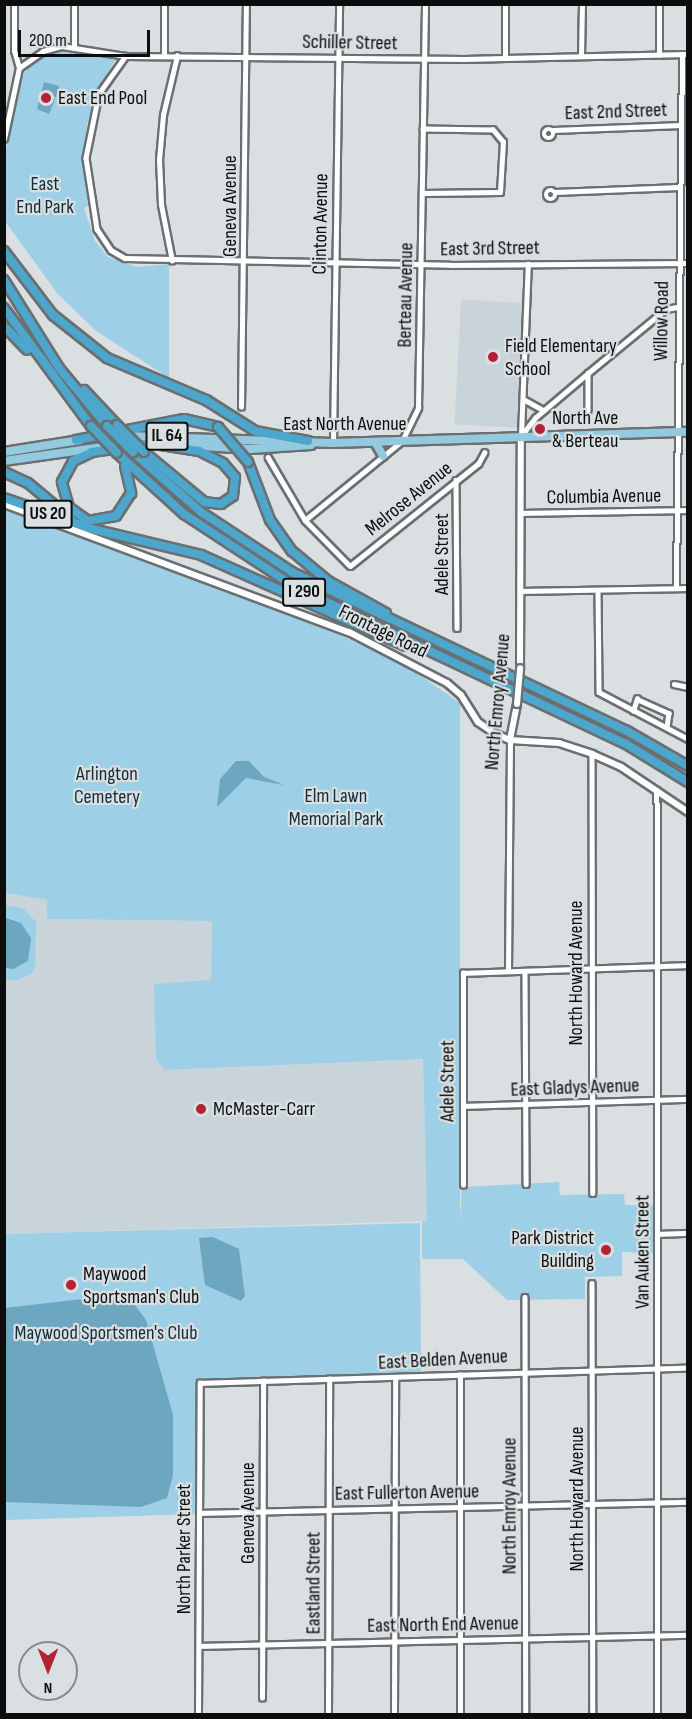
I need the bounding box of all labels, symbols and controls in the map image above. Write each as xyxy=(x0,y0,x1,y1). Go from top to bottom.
scale bar xyxy=(21,18,153,56)
text: 200 m xyxy=(29,30,67,51)
street label: Schiller Street xyxy=(302,30,398,56)
place label: East End Pool xyxy=(58,86,147,110)
marker: East End Pool xyxy=(39,91,53,105)
street label: East 2nd Street xyxy=(564,98,668,126)
street label: Geneva Avenue xyxy=(218,155,242,257)
park label: East End Park xyxy=(16,173,74,220)
street label: Clinton Avenue xyxy=(308,173,334,275)
street label: East 3rd Street xyxy=(440,236,540,262)
street label: Berteau Avenue xyxy=(393,242,419,348)
street label: Willow Road xyxy=(649,281,675,361)
place label: Field Elementary School xyxy=(505,334,617,381)
marker: Field Elementary School xyxy=(486,350,500,364)
place label: North Ave & Berteau xyxy=(552,406,618,453)
street label: East North Avenue xyxy=(283,412,407,436)
road number: IL 64 xyxy=(144,421,190,451)
marker: North Ave & Berteau xyxy=(533,422,547,436)
street label: Melrose Avenue xyxy=(361,457,457,541)
street label: Columbia Avenue xyxy=(547,484,661,510)
road number: US 20 xyxy=(22,499,74,529)
street label: Adele Street xyxy=(430,513,454,595)
road number: I 290 xyxy=(282,577,326,607)
street label: Frontage Road xyxy=(335,600,431,664)
street label: North Emroy Avenue xyxy=(480,633,516,771)
park label: Arlington Cemetery xyxy=(74,762,140,809)
park label: Elm Lawn Memorial Park xyxy=(289,784,383,831)
street label: North Howard Avenue xyxy=(564,900,588,1046)
street label: Adele Street xyxy=(436,1040,460,1122)
street label: East Gladys Avenue xyxy=(510,1074,640,1102)
place label: McMaster-Carr xyxy=(213,1097,315,1121)
marker: McMaster-Carr xyxy=(194,1102,208,1116)
street label: Van Auken Street xyxy=(631,1195,655,1309)
place label: Park District Building xyxy=(511,1226,594,1273)
marker: Park District Building xyxy=(599,1243,613,1257)
place label: Maywood Sportsman's Club xyxy=(83,1262,199,1309)
marker: Maywood Sportsman's Club xyxy=(64,1278,78,1292)
park label: Maywood Sportsmen's Club xyxy=(15,1321,197,1345)
street label: East Belden Avenue xyxy=(378,1345,508,1375)
street label: North Howard Avenue xyxy=(565,1426,589,1572)
street label: North Emroy Avenue xyxy=(498,1438,522,1574)
street label: Geneva Avenue xyxy=(236,1462,260,1564)
street label: East Fullerton Avenue xyxy=(335,1480,479,1506)
street label: North Parker Street xyxy=(172,1484,196,1614)
street label: Eastland Street xyxy=(302,1532,326,1634)
street label: East North End Avenue xyxy=(367,1612,519,1638)
north arrow xyxy=(18,1641,78,1701)
text: N xyxy=(44,1678,52,1697)

